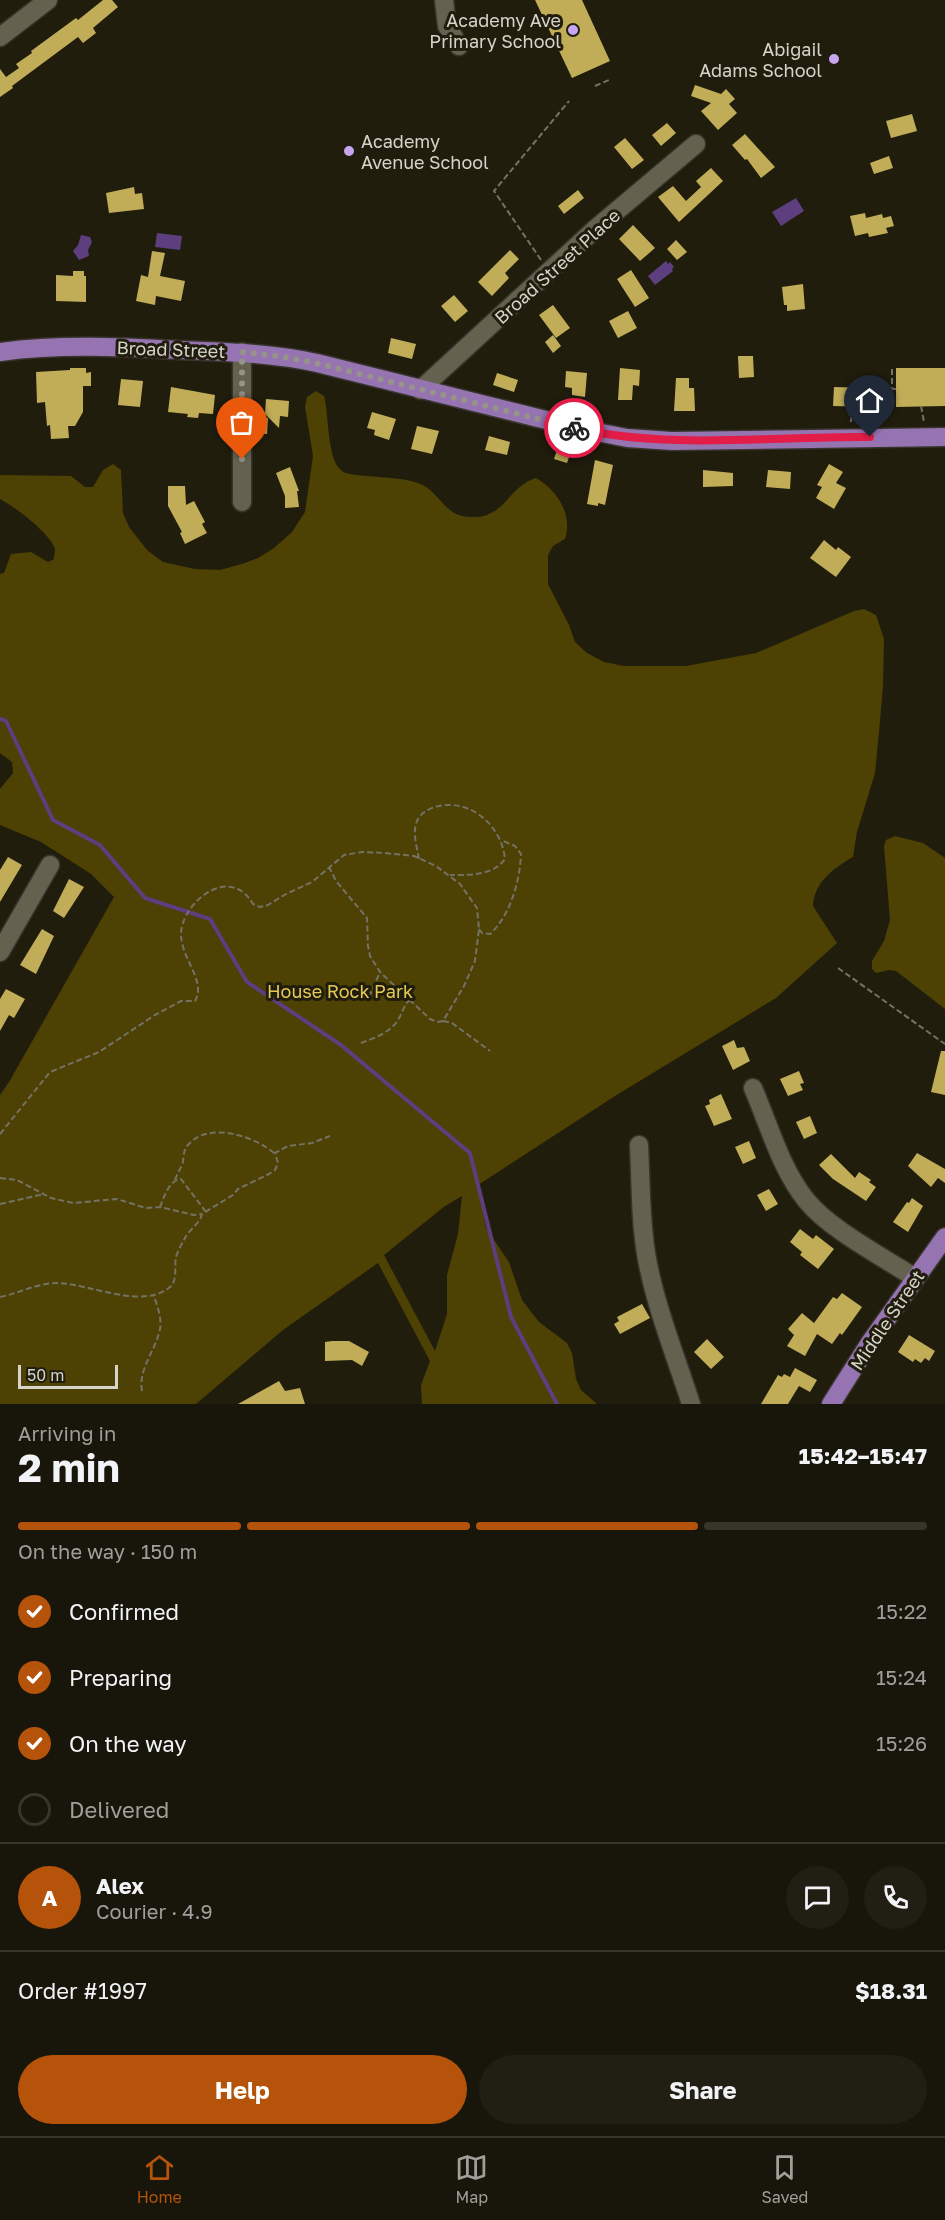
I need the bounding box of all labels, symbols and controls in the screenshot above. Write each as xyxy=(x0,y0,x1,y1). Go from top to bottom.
place label: Academy Ave Primary School xyxy=(429,9,561,52)
marker: Academy Ave Primary School xyxy=(566,23,580,37)
place label: Abigail Adams School xyxy=(699,38,822,81)
marker: Abigail Adams School xyxy=(827,52,841,66)
place label: Academy Avenue School xyxy=(361,130,489,173)
marker: Academy Avenue School xyxy=(342,144,356,158)
street label: Broad Street Place xyxy=(490,204,624,328)
street label: Broad Street xyxy=(116,336,226,362)
pin xyxy=(844,375,895,437)
icon: home xyxy=(853,384,886,417)
pin xyxy=(216,397,267,459)
courier xyxy=(544,398,604,458)
icon: bag xyxy=(225,406,258,439)
icon: bike xyxy=(558,412,591,445)
park label: House Rock Park xyxy=(267,980,413,1002)
street label: Middle Street xyxy=(845,1266,929,1374)
scale bar xyxy=(18,1362,118,1390)
text: 50 m xyxy=(27,1365,64,1385)
text: Arriving in xyxy=(18,1421,116,1445)
text: 15:42–15:47 xyxy=(799,1442,927,1469)
text: 2 min xyxy=(18,1444,120,1491)
text: On the way · 150 m xyxy=(18,1539,197,1563)
icon: check xyxy=(18,1595,51,1628)
text: Confirmed xyxy=(69,1598,179,1625)
text: 15:22 xyxy=(877,1599,927,1623)
icon: check xyxy=(18,1661,51,1694)
text: Preparing xyxy=(69,1664,172,1691)
text: 15:24 xyxy=(876,1665,927,1689)
icon: check xyxy=(18,1727,51,1760)
text: On the way xyxy=(69,1730,187,1757)
text: 15:26 xyxy=(876,1731,927,1755)
text: Delivered xyxy=(69,1796,169,1823)
button: chat xyxy=(786,1866,849,1929)
button: phone xyxy=(864,1866,927,1929)
text: Alex xyxy=(96,1872,144,1899)
text: A xyxy=(42,1884,57,1911)
text: Courier · 4.9 xyxy=(96,1899,213,1923)
text: Order #1997 xyxy=(18,1977,147,2004)
text: $18.31 xyxy=(855,1977,927,2004)
button: Help xyxy=(18,2055,467,2124)
button: Share xyxy=(479,2055,927,2124)
tab: Home xyxy=(137,2151,182,2207)
tab: Map xyxy=(455,2151,488,2207)
tab: Saved xyxy=(762,2151,808,2207)

